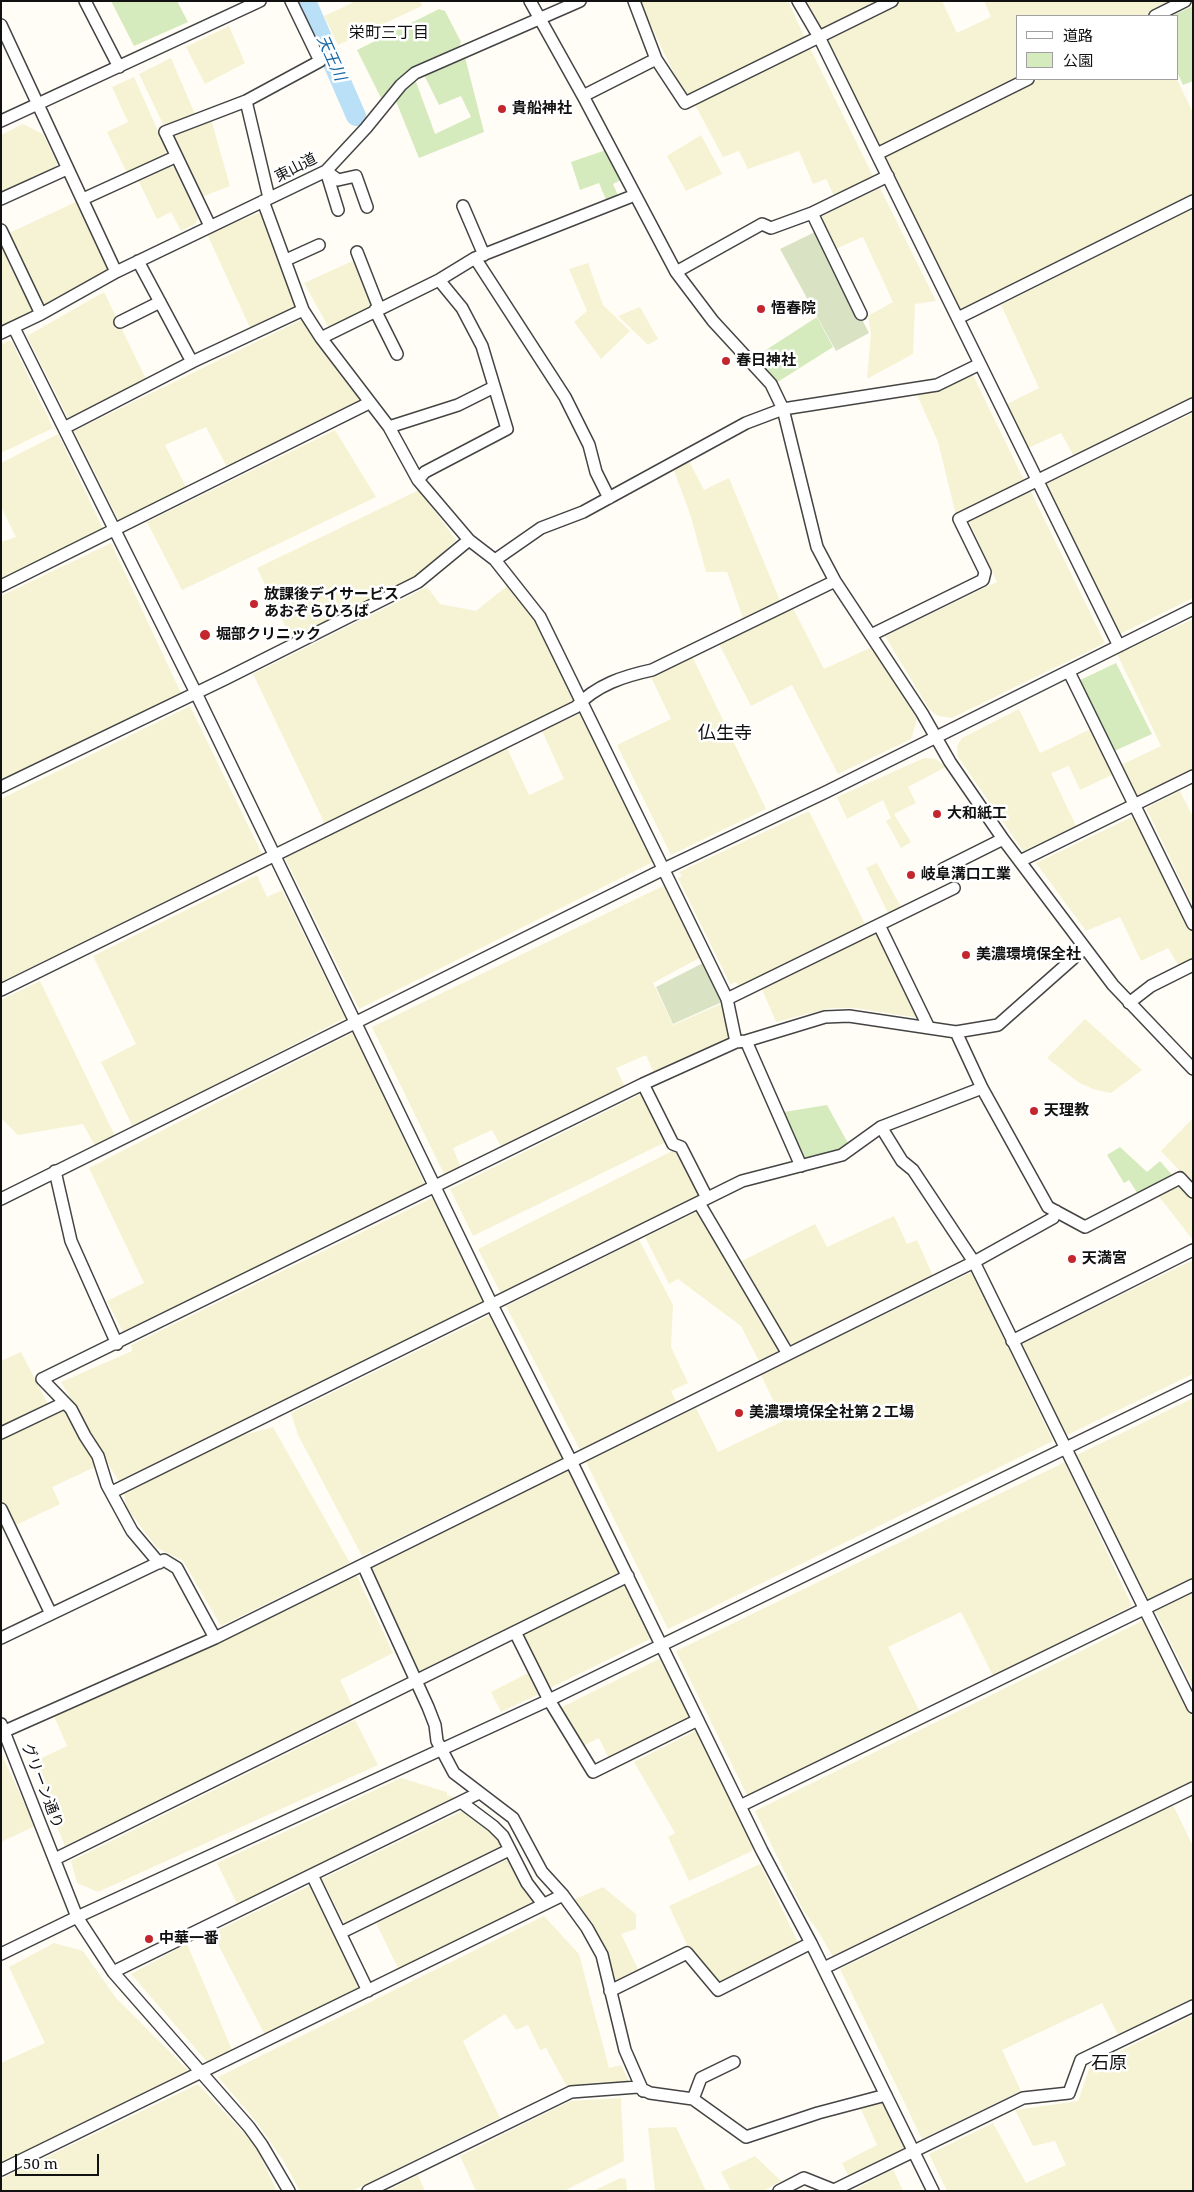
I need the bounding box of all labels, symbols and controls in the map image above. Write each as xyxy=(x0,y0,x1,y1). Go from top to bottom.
legend xyxy=(1016,15,1179,80)
district label: 栄町三丁目 xyxy=(349,23,429,43)
text: 道路 xyxy=(1063,25,1093,45)
water label: 天王川 xyxy=(312,32,350,84)
text: 公園 xyxy=(1063,50,1093,70)
place label: 貴船神社 xyxy=(512,100,572,118)
marker: 貴船神社 xyxy=(496,103,508,115)
street label: 東山道 xyxy=(272,150,320,186)
place label: 悟春院 xyxy=(771,300,816,318)
marker: 悟春院 xyxy=(755,303,767,315)
place label: 春日神社 xyxy=(736,352,796,370)
marker: 春日神社 xyxy=(720,355,732,367)
place label: 放課後デイサービス あおぞらひろば xyxy=(264,586,399,621)
marker: 放課後デイサービス あおぞらひろば xyxy=(248,598,260,610)
place label: 堀部クリニック xyxy=(216,626,321,644)
marker: 堀部クリニック xyxy=(198,628,212,642)
district label: 仏生寺 xyxy=(698,723,752,745)
place label: 大和紙工 xyxy=(947,805,1007,823)
marker: 大和紙工 xyxy=(931,808,943,820)
place label: 岐阜溝口工業 xyxy=(921,866,1011,884)
marker: 岐阜溝口工業 xyxy=(905,869,917,881)
place label: 美濃環境保全社 xyxy=(976,946,1081,964)
marker: 美濃環境保全社 xyxy=(960,949,972,961)
place label: 天理教 xyxy=(1044,1102,1089,1120)
marker: 天理教 xyxy=(1028,1105,1040,1117)
place label: 天満宮 xyxy=(1082,1250,1127,1268)
marker: 天満宮 xyxy=(1066,1253,1078,1265)
place label: 美濃環境保全社第２工場 xyxy=(749,1404,914,1422)
marker: 美濃環境保全社第２工場 xyxy=(733,1407,745,1419)
street label: グリーン通り xyxy=(17,1741,67,1831)
place label: 中華一番 xyxy=(159,1930,219,1948)
marker: 中華一番 xyxy=(143,1933,155,1945)
district label: 石原 xyxy=(1091,2053,1127,2075)
scale bar xyxy=(18,2144,101,2176)
text: 50 m xyxy=(23,2153,58,2173)

